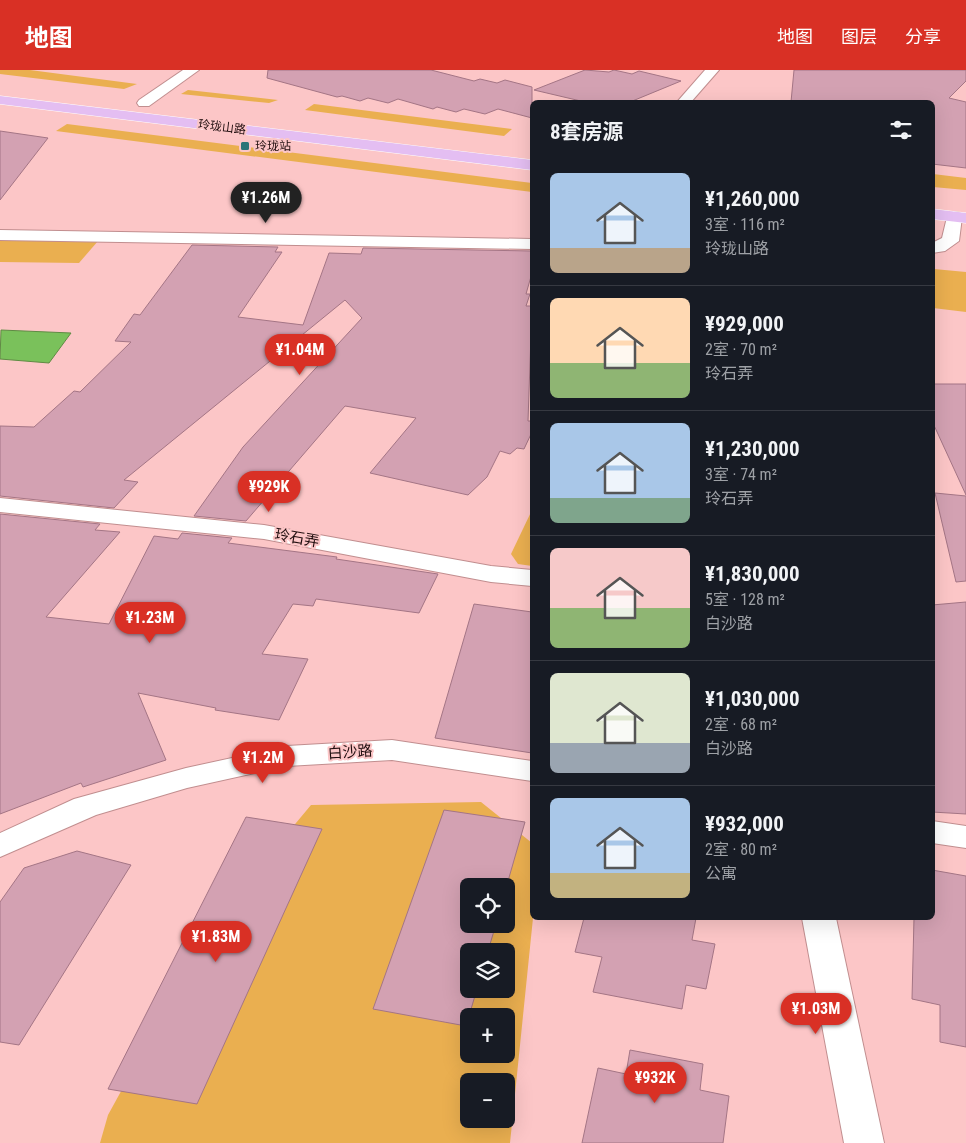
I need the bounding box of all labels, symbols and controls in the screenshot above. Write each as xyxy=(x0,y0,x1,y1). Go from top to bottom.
text: 地图 xyxy=(25,24,73,52)
text: 地图 xyxy=(777,26,813,47)
text: 图层 xyxy=(841,26,877,47)
text: 分享 xyxy=(905,26,941,47)
icon: filters xyxy=(887,116,915,144)
street label: 玲珑山路 xyxy=(197,117,247,137)
text: 8套房源 xyxy=(550,120,624,144)
place label: 玲珑站 xyxy=(255,139,291,153)
marker: 玲珑站 xyxy=(239,140,251,152)
pin: ¥1.26M xyxy=(225,182,307,224)
text: ¥1,260,000 xyxy=(705,187,800,211)
text: ¥1.26M xyxy=(242,188,290,207)
icon: home xyxy=(590,193,650,253)
text: 3室 · 116 m² xyxy=(705,215,785,234)
text: 玲珑山路 xyxy=(705,239,769,258)
text: ¥929,000 xyxy=(705,312,784,336)
icon: home xyxy=(590,318,650,378)
pin: ¥1.04M xyxy=(259,334,341,376)
text: ¥1.04M xyxy=(276,340,324,359)
text: 2室 · 70 m² xyxy=(705,340,777,359)
text: 玲石弄 xyxy=(705,364,753,383)
text: ¥1,230,000 xyxy=(705,437,800,461)
icon: home xyxy=(590,443,650,503)
text: 3室 · 74 m² xyxy=(705,465,777,484)
pin: ¥929K xyxy=(234,470,304,513)
text: ¥929K xyxy=(249,477,289,496)
text: 玲石弄 xyxy=(705,489,753,508)
street label: 玲石弄 xyxy=(273,525,321,551)
text: ¥1,830,000 xyxy=(705,562,800,586)
icon: home xyxy=(590,568,650,628)
text: 5室 · 128 m² xyxy=(705,590,785,609)
pin: ¥1.23M xyxy=(109,602,191,644)
text: ¥1.23M xyxy=(126,608,174,627)
text: 白沙路 xyxy=(705,614,753,633)
text: ¥1,030,000 xyxy=(705,687,800,711)
icon: home xyxy=(590,693,650,753)
text: 2室 · 68 m² xyxy=(705,715,777,734)
text: 白沙路 xyxy=(705,739,753,758)
street label: 白沙路 xyxy=(327,741,373,763)
pin: ¥1.2M xyxy=(228,742,298,784)
text: ¥1.2M xyxy=(243,748,283,767)
text: ¥932,000 xyxy=(705,812,784,836)
icon: home xyxy=(590,818,650,878)
text: 2室 · 80 m² xyxy=(705,840,777,859)
text: 公寓 xyxy=(705,864,737,883)
map controls xyxy=(460,878,515,1128)
button: locate xyxy=(460,878,515,933)
pin: ¥1.83M xyxy=(175,920,257,963)
text: ¥1.83M xyxy=(192,927,240,946)
button: layers xyxy=(460,943,515,998)
pin: ¥1.03M xyxy=(775,992,857,1035)
text: ¥1.03M xyxy=(792,999,840,1018)
button: + xyxy=(460,1008,515,1063)
pin: ¥932K xyxy=(620,1062,690,1104)
text: ¥932K xyxy=(635,1068,675,1087)
button: − xyxy=(460,1073,515,1128)

